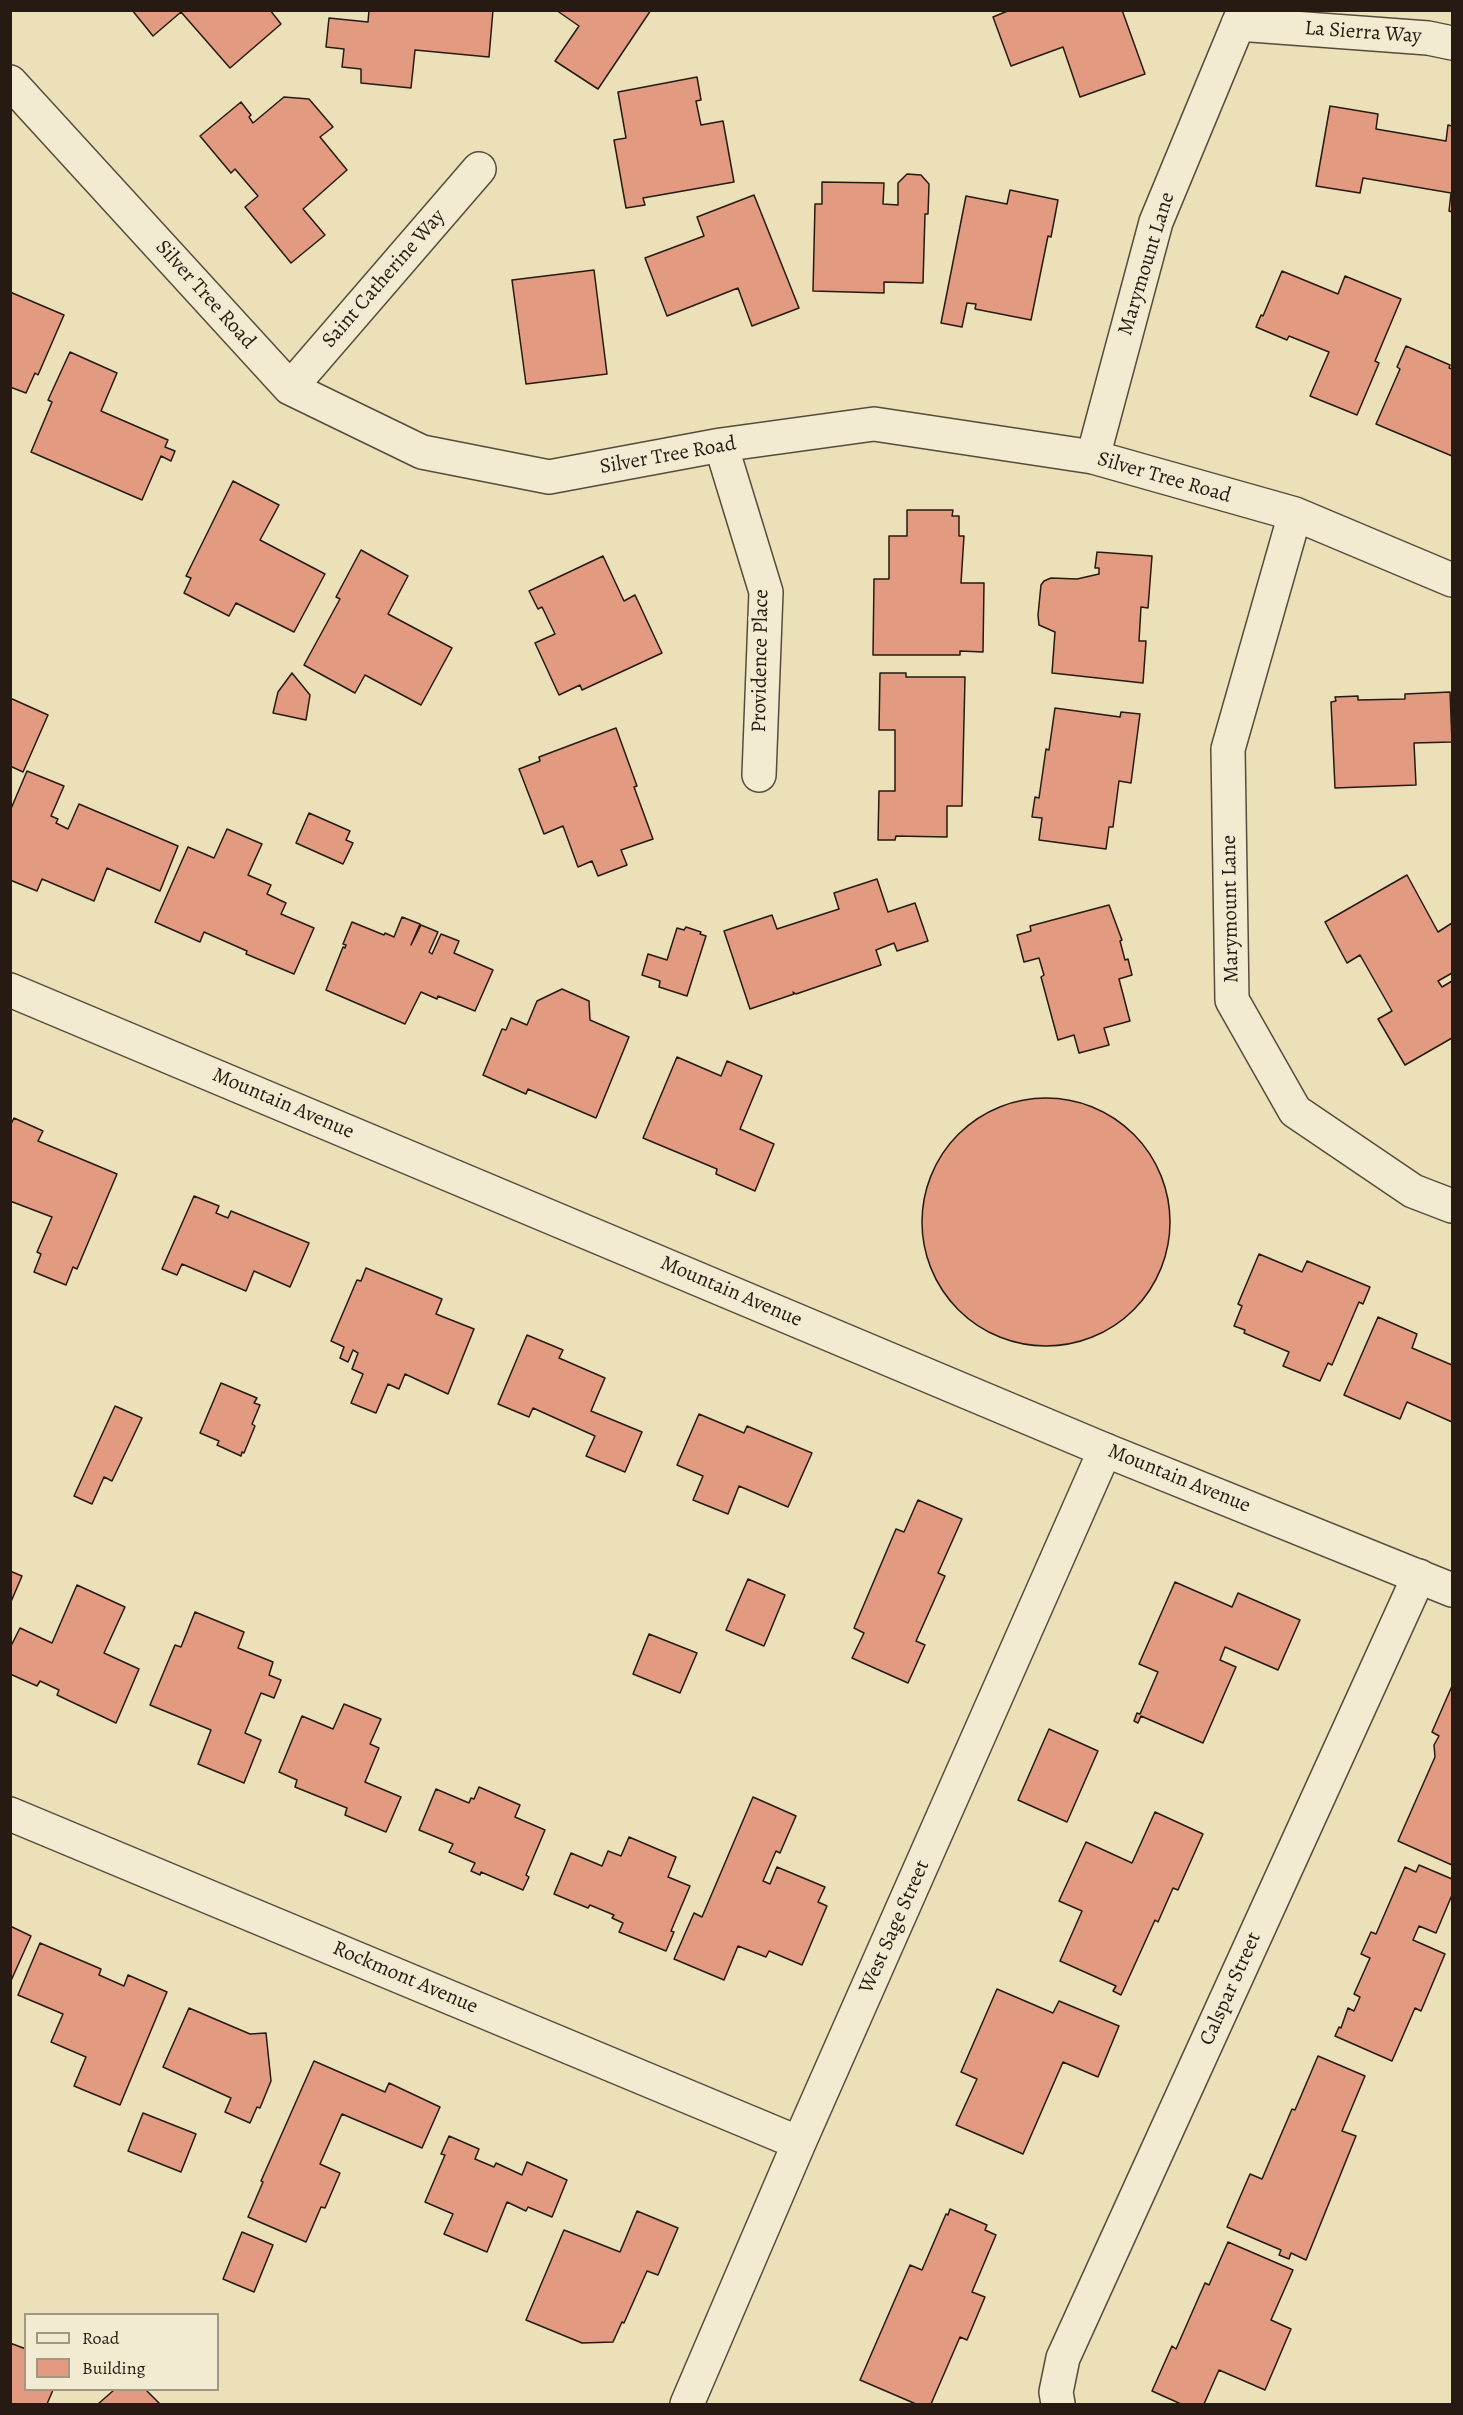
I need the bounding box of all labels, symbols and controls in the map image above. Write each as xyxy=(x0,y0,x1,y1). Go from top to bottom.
street label: La Sierra Way xyxy=(1304,16,1422,50)
street label: Marymount Lane xyxy=(1113,189,1181,339)
street label: Saint Catherine Way xyxy=(317,205,451,353)
street label: Silver Tree Road xyxy=(149,235,261,355)
street label: Silver Tree Road xyxy=(598,432,738,480)
street label: Silver Tree Road xyxy=(1094,447,1234,509)
street label: Providence Place xyxy=(747,589,775,733)
street label: Marymount Lane xyxy=(1217,835,1245,983)
street label: Mountain Avenue xyxy=(208,1063,358,1145)
street label: Mountain Avenue xyxy=(656,1251,806,1333)
street label: Mountain Avenue xyxy=(1104,1439,1254,1519)
street label: West Sage Street xyxy=(854,1856,936,1998)
street label: Calspar Street xyxy=(1195,1929,1267,2049)
street label: Rockmont Avenue xyxy=(329,1936,481,2020)
legend xyxy=(24,2313,219,2391)
text: Road xyxy=(82,2326,119,2350)
text: Building xyxy=(82,2356,146,2380)

